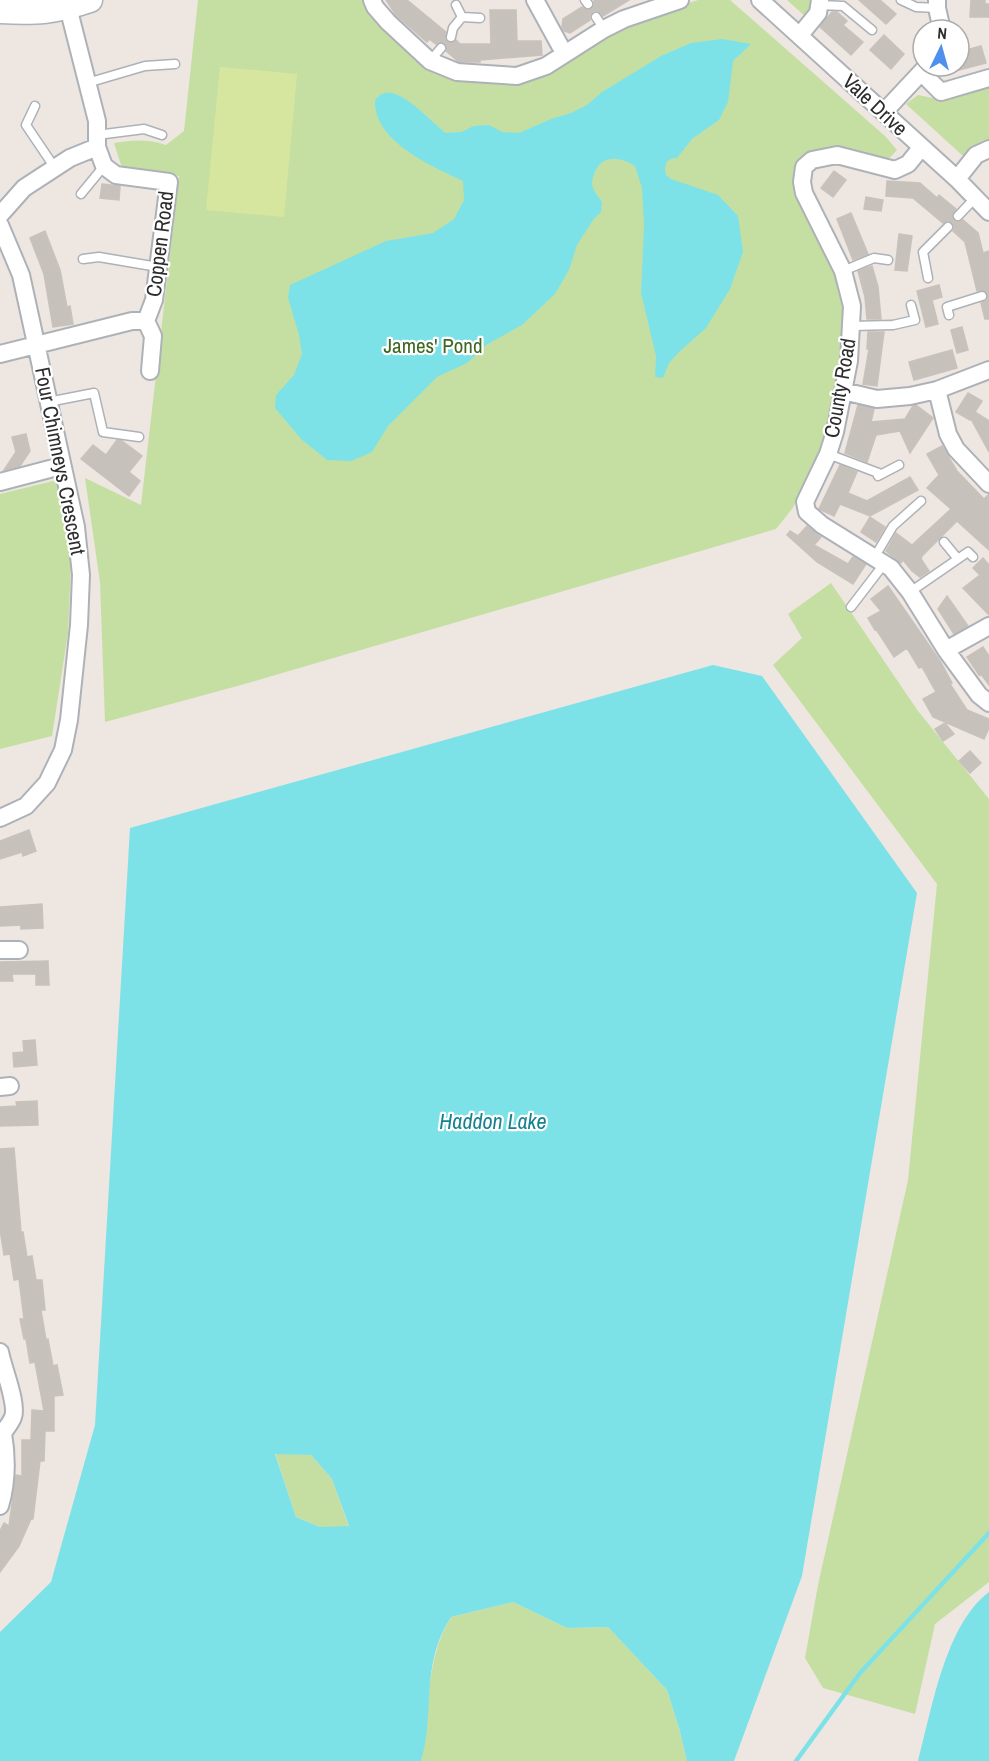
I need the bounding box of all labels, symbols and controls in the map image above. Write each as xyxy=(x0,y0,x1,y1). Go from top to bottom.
north arrow xyxy=(911,18,971,78)
text: N xyxy=(937,22,948,44)
street label: Vale Drive xyxy=(837,67,914,142)
street label: Coppen Road xyxy=(139,189,180,298)
park label: James' Pond xyxy=(383,331,483,360)
street label: County Road xyxy=(817,336,863,440)
street label: Four Chimneys Crescent xyxy=(28,365,93,557)
water label: Haddon Lake xyxy=(439,1106,547,1136)

